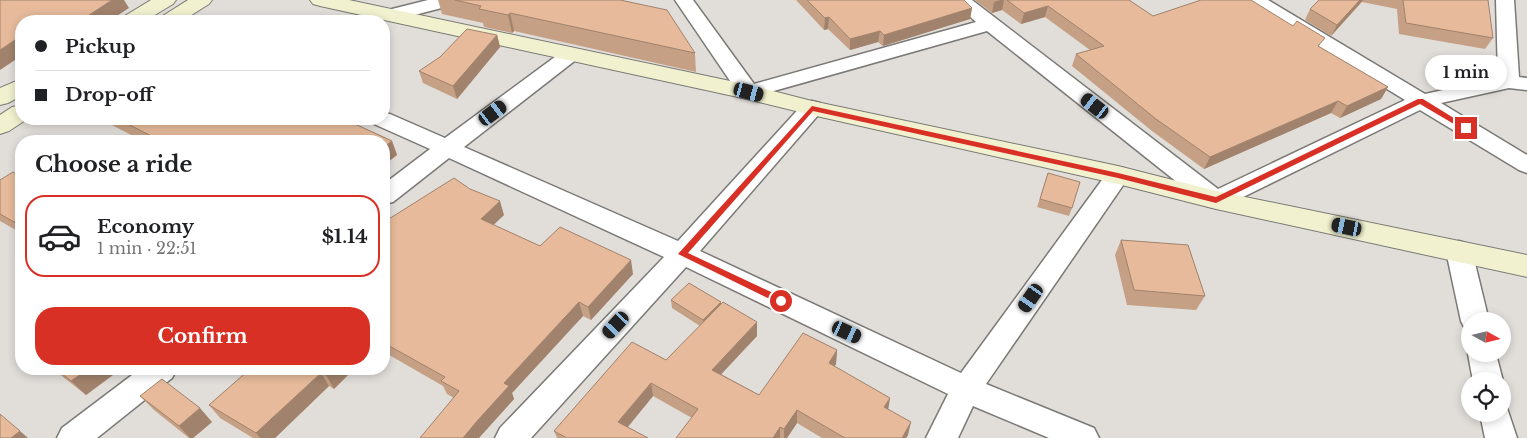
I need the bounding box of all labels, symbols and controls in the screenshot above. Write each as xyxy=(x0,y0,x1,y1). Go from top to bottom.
text: Pickup xyxy=(65,35,136,58)
callout: 1 min xyxy=(1425,56,1507,90)
text: 1 min xyxy=(1443,62,1489,82)
car xyxy=(732,81,765,103)
text: Drop-off xyxy=(65,83,154,106)
car xyxy=(1078,91,1111,121)
car xyxy=(476,98,509,128)
route end xyxy=(1455,117,1477,139)
text: Choose a ride xyxy=(35,151,192,178)
icon: car xyxy=(37,214,82,259)
text: Economy xyxy=(97,215,194,238)
car xyxy=(1330,217,1363,237)
text: $1.14 xyxy=(322,225,368,248)
text: 1 min · 22:51 xyxy=(97,238,197,258)
car xyxy=(1016,281,1045,315)
route start xyxy=(770,290,792,312)
button: Confirm xyxy=(35,307,370,365)
car xyxy=(600,309,631,341)
north arrow xyxy=(1461,312,1511,362)
map controls xyxy=(1461,312,1511,422)
car xyxy=(830,319,863,345)
button: locate xyxy=(1461,372,1511,422)

